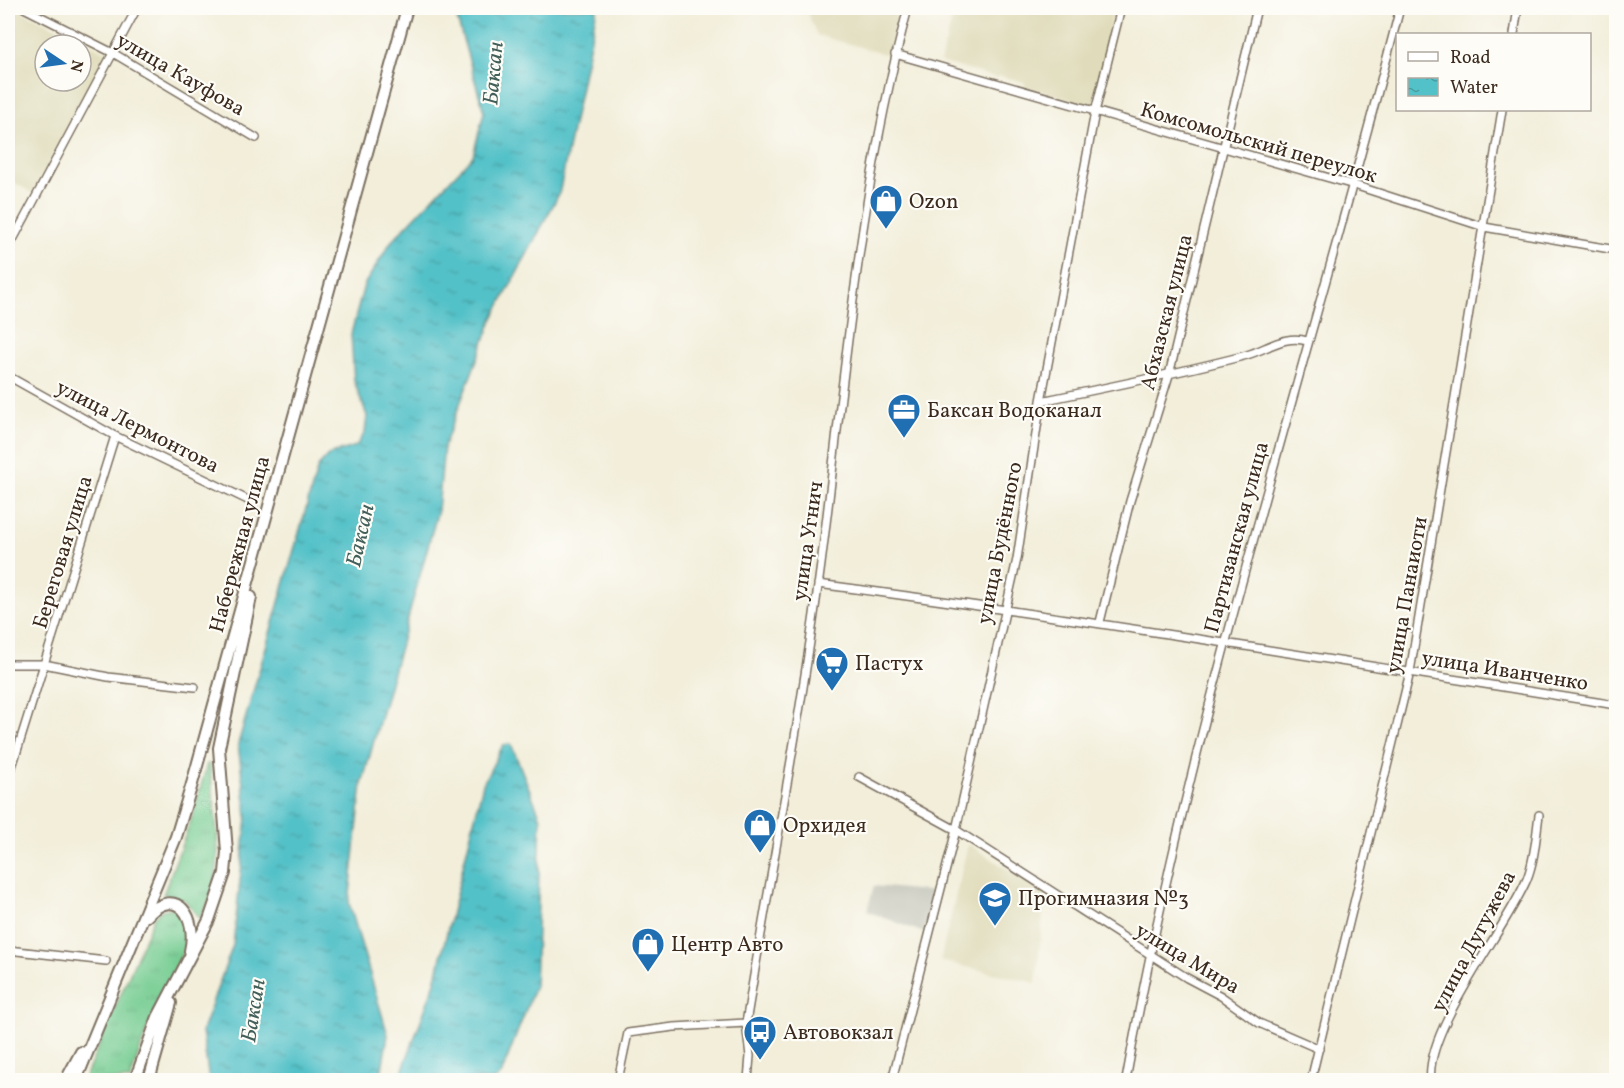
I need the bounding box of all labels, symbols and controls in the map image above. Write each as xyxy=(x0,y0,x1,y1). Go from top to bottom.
street label: улица Кауфова xyxy=(110,27,250,124)
north arrow xyxy=(33,33,93,93)
legend xyxy=(1396,33,1591,111)
water label: Баксан xyxy=(476,40,513,106)
text: Road xyxy=(1450,46,1491,71)
text: N xyxy=(64,58,88,74)
text: Water xyxy=(1450,76,1498,101)
street label: Комсомольский переулок xyxy=(1137,96,1380,191)
shop icon: Ozon xyxy=(868,183,904,230)
place label: Ozon xyxy=(909,188,959,217)
street label: Абхазская улица xyxy=(1134,231,1201,393)
street label: улица Лермонтова xyxy=(51,374,224,481)
office icon: Баксан Водоканал xyxy=(886,392,922,439)
place label: Баксан Водоканал xyxy=(927,397,1102,426)
street label: Партизанская улица xyxy=(1198,438,1277,636)
street label: Набережная улица xyxy=(203,453,278,636)
street label: улица Будённого xyxy=(970,460,1030,627)
street label: Береговая улица xyxy=(26,472,101,633)
street label: улица Угнич xyxy=(786,479,831,603)
water label: Баксан xyxy=(339,501,384,570)
street label: улица Панаиоти xyxy=(1379,514,1436,676)
street label: улица Иванченко xyxy=(1419,644,1590,699)
supermarket icon: Пастух xyxy=(814,645,850,692)
place label: Пастух xyxy=(855,650,923,679)
shop icon: Орхидея xyxy=(742,807,778,854)
place label: Орхидея xyxy=(783,812,867,841)
street label: улица Дугужева xyxy=(1425,866,1524,1018)
school or university icon: Прогимназия №3 xyxy=(977,880,1013,927)
place label: Прогимназия №3 xyxy=(1018,885,1189,914)
street label: улица Мира xyxy=(1129,917,1245,1002)
shop icon: Центр Авто xyxy=(630,926,666,973)
place label: Центр Авто xyxy=(671,931,783,960)
water label: Баксан xyxy=(234,977,275,1044)
bus stop icon: Автовокзал xyxy=(742,1014,778,1061)
place label: Автовокзал xyxy=(783,1019,893,1048)

